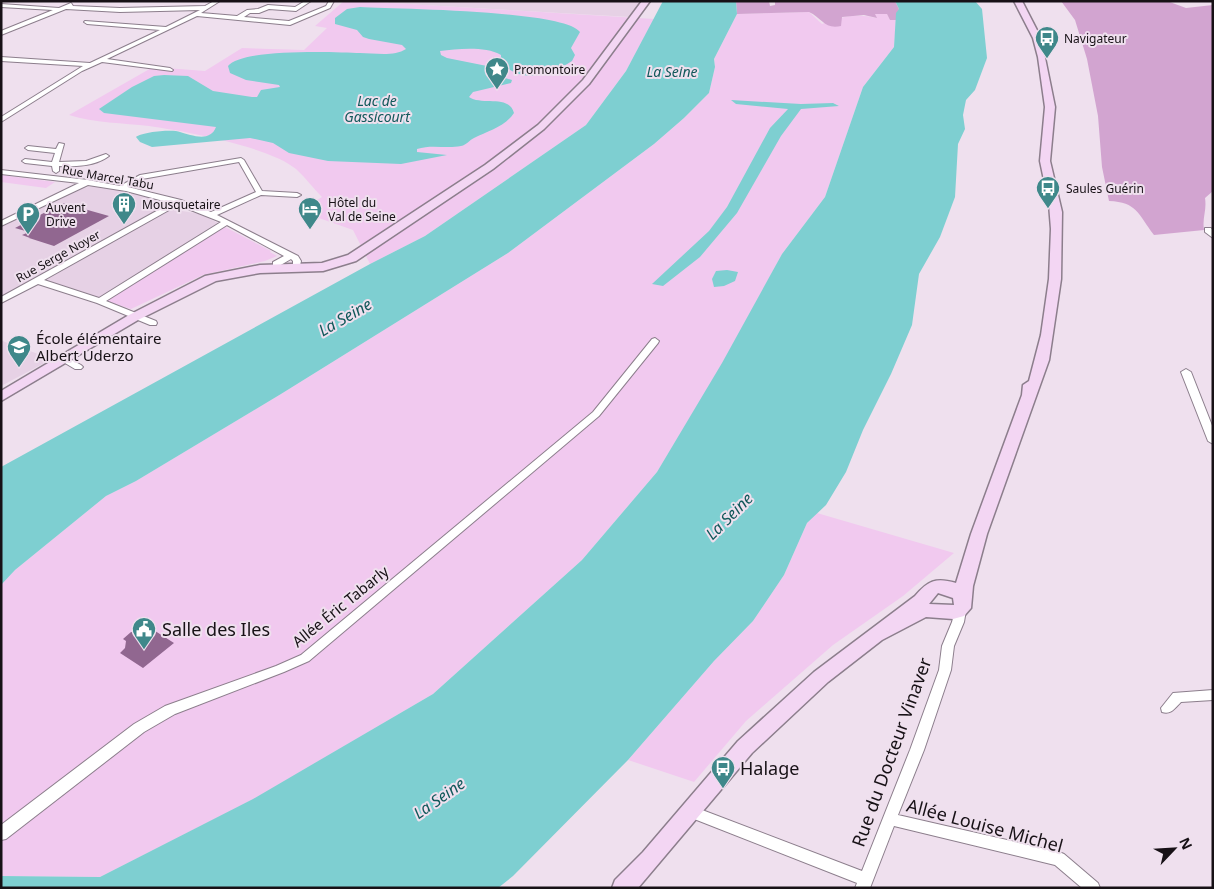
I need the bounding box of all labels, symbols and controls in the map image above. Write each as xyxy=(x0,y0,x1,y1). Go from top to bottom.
bus stop icon: Navigateur xyxy=(1034,25,1060,59)
place label: Navigateur xyxy=(1064,30,1127,47)
place icon: Promontoire xyxy=(484,56,510,90)
place label: Promontoire xyxy=(514,61,586,78)
water label: La Seine xyxy=(646,62,698,81)
water label: Lac de Gassicourt xyxy=(344,91,411,126)
street label: Rue Marcel Tabu xyxy=(61,161,155,193)
bus stop icon: Saules Guérin xyxy=(1035,175,1061,209)
place label: Saules Guérin xyxy=(1066,180,1144,197)
building icon: Mousquetaire xyxy=(111,191,137,225)
place label: Hôtel du Val de Seine xyxy=(328,194,396,225)
place label: Mousquetaire xyxy=(142,196,221,213)
hotel icon: Hôtel du Val de Seine xyxy=(297,196,323,230)
place label: Auvent Drive xyxy=(46,199,86,230)
parking icon: Auvent Drive xyxy=(15,201,41,235)
street label: Rue Serge Noyer xyxy=(13,226,103,286)
water label: La Seine xyxy=(314,293,376,341)
place label: École élémentaire Albert Uderzo xyxy=(36,328,161,365)
school or university icon: École élémentaire Albert Uderzo xyxy=(6,334,32,368)
water label: La Seine xyxy=(701,488,757,544)
street label: Allée Éric Tabarly xyxy=(288,561,393,651)
public building icon: Salle des Iles xyxy=(131,616,157,650)
place label: Salle des Iles xyxy=(162,617,270,641)
street label: Rue du Docteur Vinaver xyxy=(846,653,937,850)
bus stop icon: Halage xyxy=(710,755,736,789)
place label: Halage xyxy=(740,756,799,780)
water label: La Seine xyxy=(409,772,469,824)
street label: Allée Louise Michel xyxy=(904,793,1066,857)
north arrow xyxy=(1149,824,1199,874)
text: N xyxy=(1175,834,1197,852)

